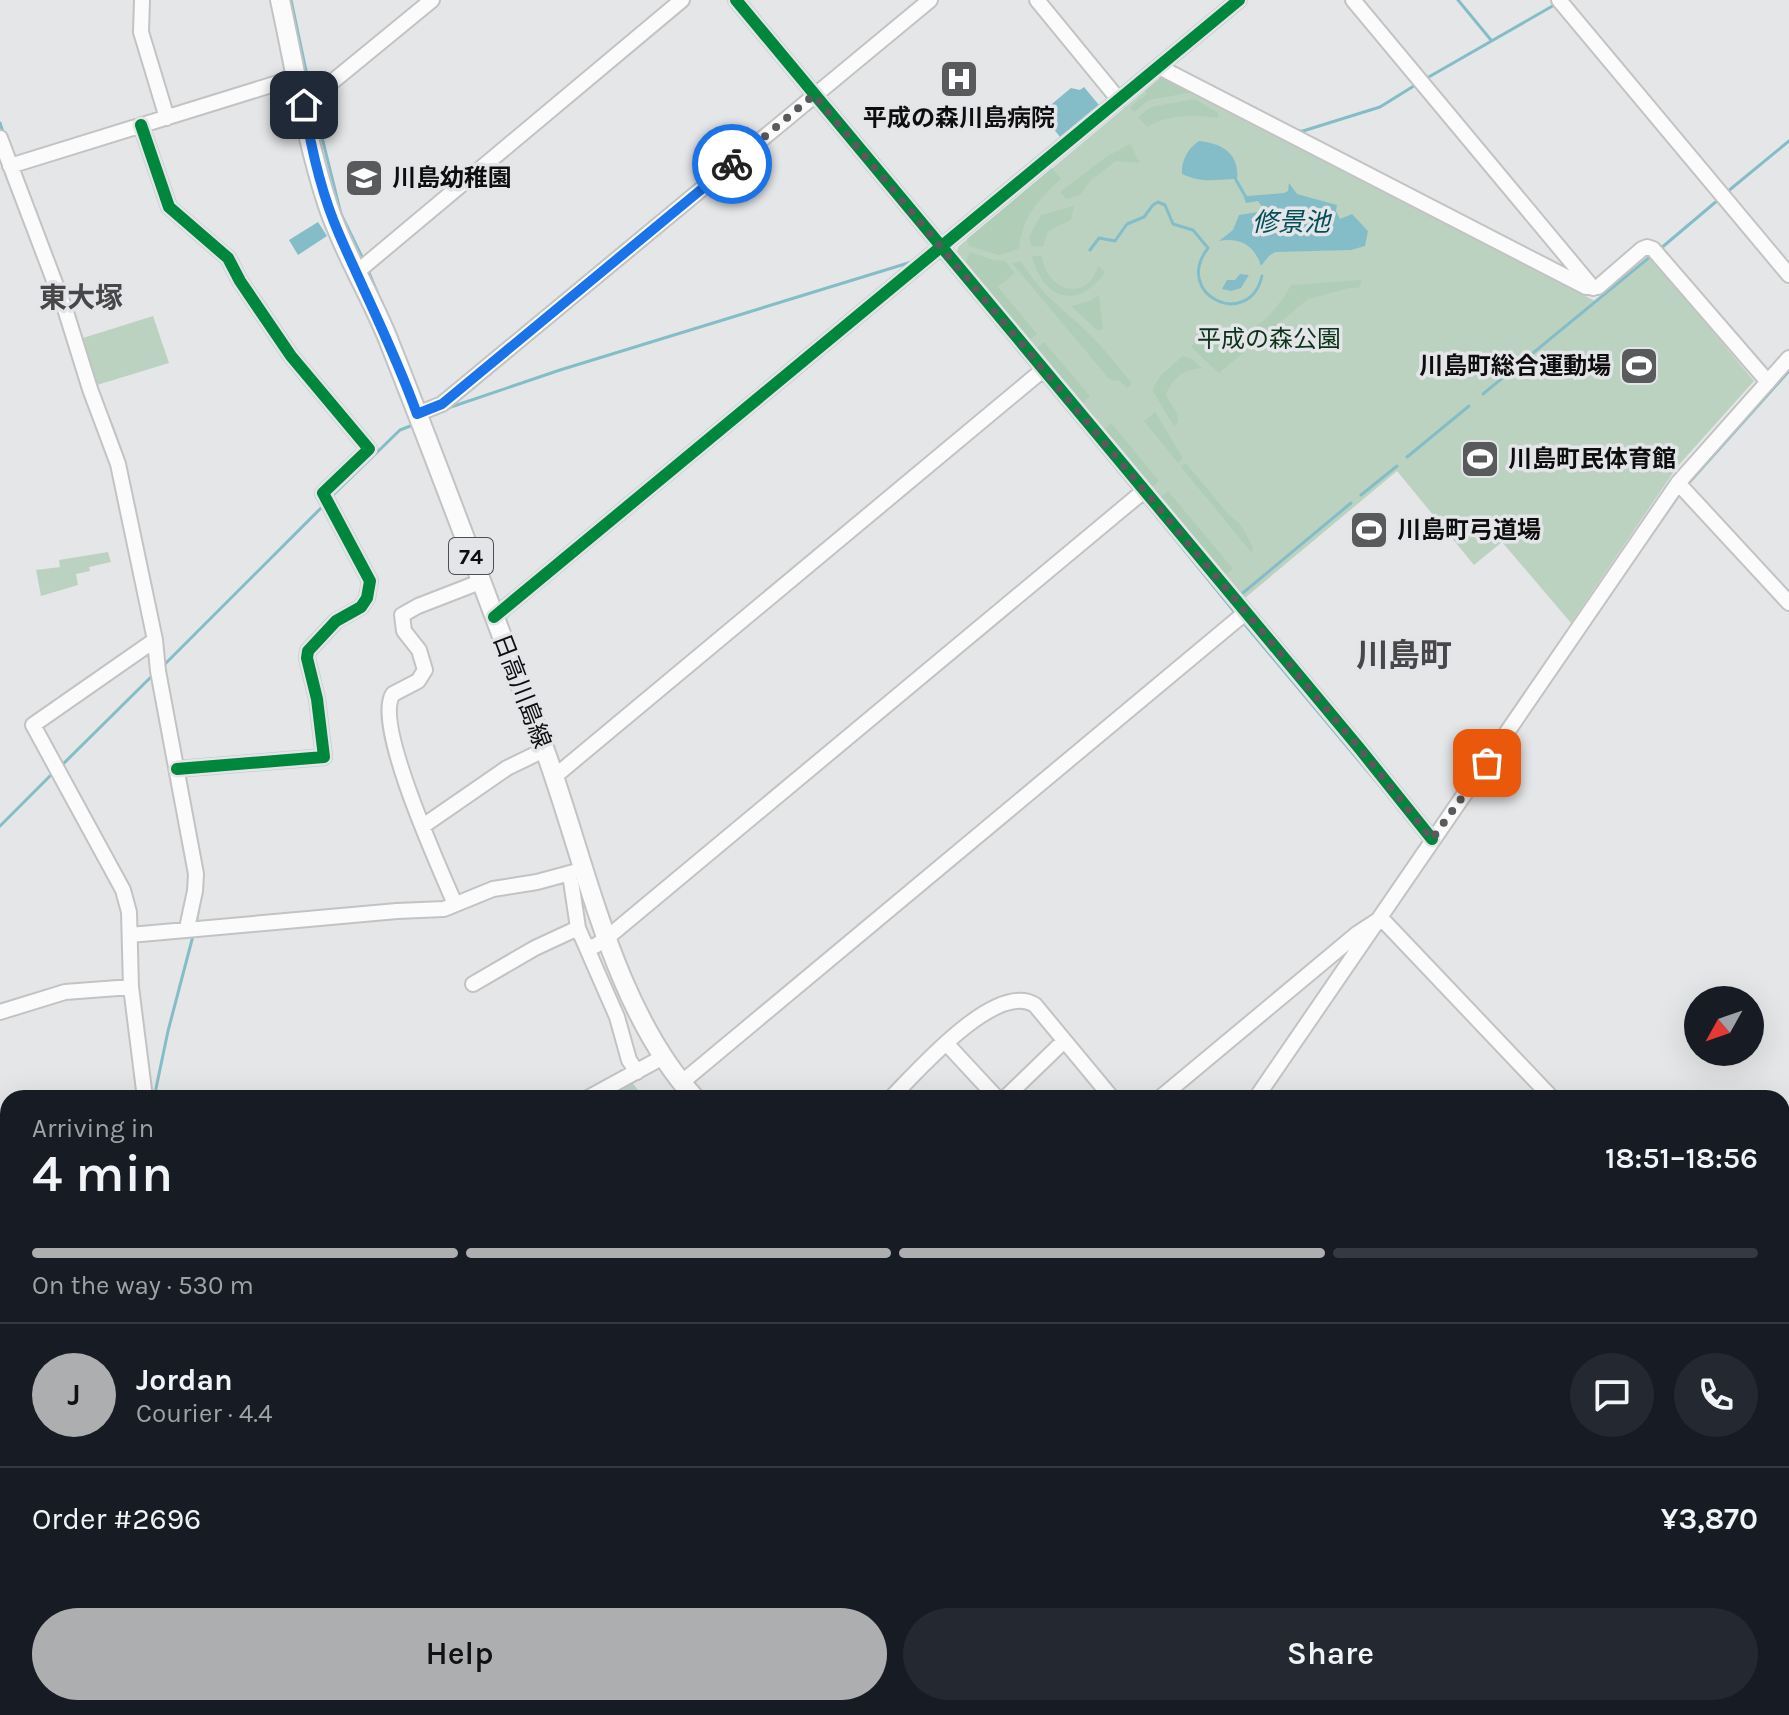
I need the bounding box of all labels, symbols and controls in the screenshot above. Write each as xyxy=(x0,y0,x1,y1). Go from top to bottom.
hospital icon: 平成の森川島病院 xyxy=(938,58,980,100)
pin xyxy=(270,71,338,139)
icon: home xyxy=(282,83,326,127)
place label: 平成の森川島病院 xyxy=(863,104,1055,132)
courier xyxy=(692,124,772,204)
icon: bike xyxy=(710,142,754,186)
school or university icon: 川島幼稚園 xyxy=(343,157,385,199)
place label: 川島幼稚園 xyxy=(392,164,512,192)
water label: 修景池 xyxy=(1252,207,1333,238)
district label: 東大塚 xyxy=(39,281,123,314)
park label: 平成の森公園 xyxy=(1197,325,1341,353)
sports icon: 川島町総合運動場 xyxy=(1618,345,1660,387)
place label: 川島町総合運動場 xyxy=(1419,352,1611,380)
sports icon: 川島町民体育館 xyxy=(1459,438,1501,480)
place label: 川島町民体育館 xyxy=(1508,445,1676,473)
sports icon: 川島町弓道場 xyxy=(1348,509,1390,551)
place label: 川島町弓道場 xyxy=(1397,516,1541,544)
road number: 74 xyxy=(449,538,493,574)
street label: 日高川島線 xyxy=(487,630,557,752)
district label: 川島町 xyxy=(1356,637,1452,674)
pin xyxy=(1453,729,1521,797)
icon: bag xyxy=(1465,741,1509,785)
north arrow xyxy=(1684,986,1764,1066)
map controls xyxy=(1684,986,1764,1066)
text: Arriving in xyxy=(32,1113,154,1144)
text: 18:51–18:56 xyxy=(1605,1140,1758,1176)
text: 4 min xyxy=(32,1143,173,1204)
text: On the way · 530 m xyxy=(32,1270,254,1301)
button: chat xyxy=(1570,1353,1654,1437)
button: phone xyxy=(1674,1353,1758,1437)
text: Jordan xyxy=(136,1362,233,1398)
text: J xyxy=(67,1377,81,1413)
text: Courier · 4.4 xyxy=(136,1398,272,1429)
text: Order #2696 xyxy=(32,1501,201,1537)
text: ¥3,870 xyxy=(1661,1501,1758,1537)
button: Help xyxy=(32,1608,887,1700)
button: Share xyxy=(903,1608,1758,1700)

